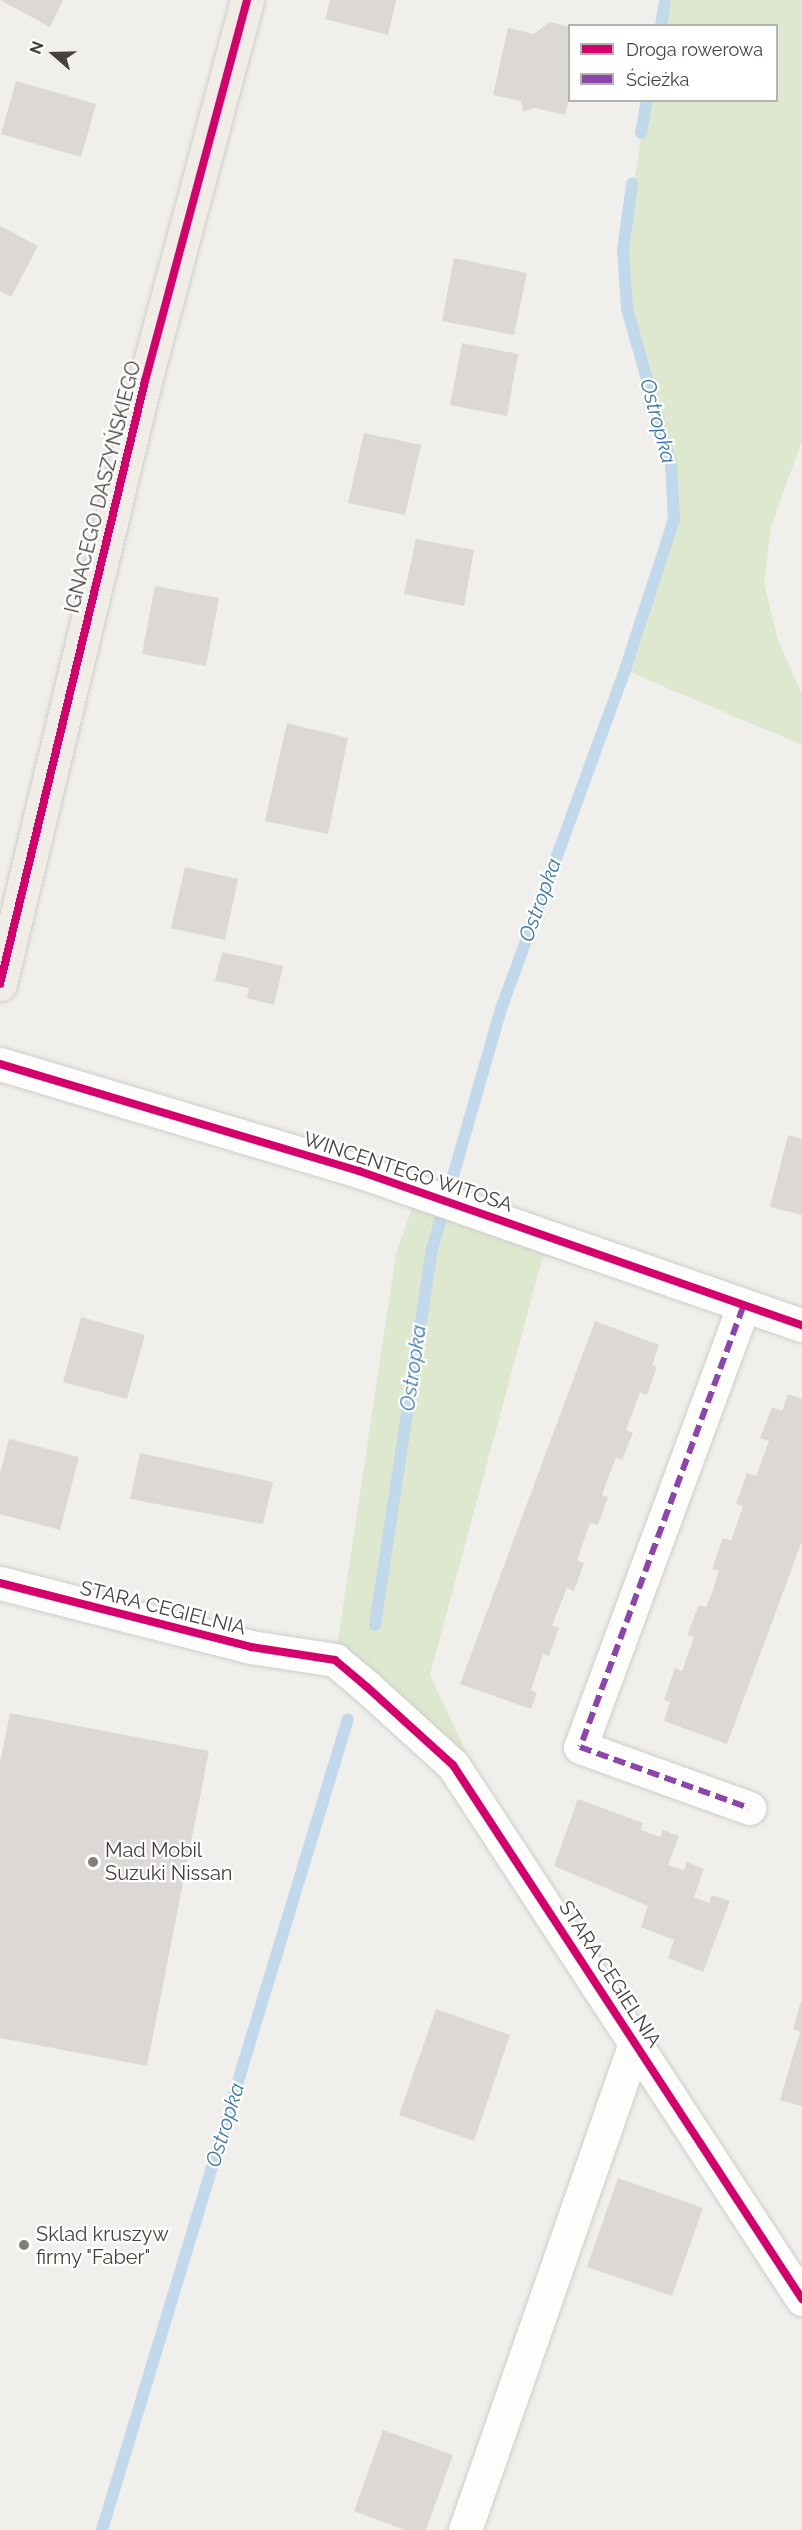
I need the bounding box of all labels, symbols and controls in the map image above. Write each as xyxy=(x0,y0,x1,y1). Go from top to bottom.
north arrow xyxy=(24,24,84,84)
legend xyxy=(568,24,778,102)
text: N xyxy=(26,39,48,57)
text: Droga rowerowa xyxy=(626,39,763,60)
text: Ścieżka xyxy=(626,69,689,90)
street label: IGNACEGO DASZYŃSKIEGO xyxy=(60,358,146,616)
water label: Ostropka xyxy=(635,376,681,466)
water label: Ostropka xyxy=(513,855,567,945)
street label: WINCENTEGO WITOSA xyxy=(300,1127,516,1217)
water label: Ostropka xyxy=(394,1323,432,1413)
street label: STARA CEGIELNIA xyxy=(77,1576,249,1640)
place label: Mad Mobil Suzuki Nissan xyxy=(105,1838,232,1885)
marker: Mad Mobil Suzuki Nissan xyxy=(86,1855,100,1869)
street label: STARA CEGIELNIA xyxy=(553,1896,667,2052)
water label: Ostropka xyxy=(200,2080,250,2170)
place label: Sklad kruszyw firmy "Faber" xyxy=(36,2222,169,2269)
marker: Sklad kruszyw firmy "Faber" xyxy=(17,2238,31,2252)

